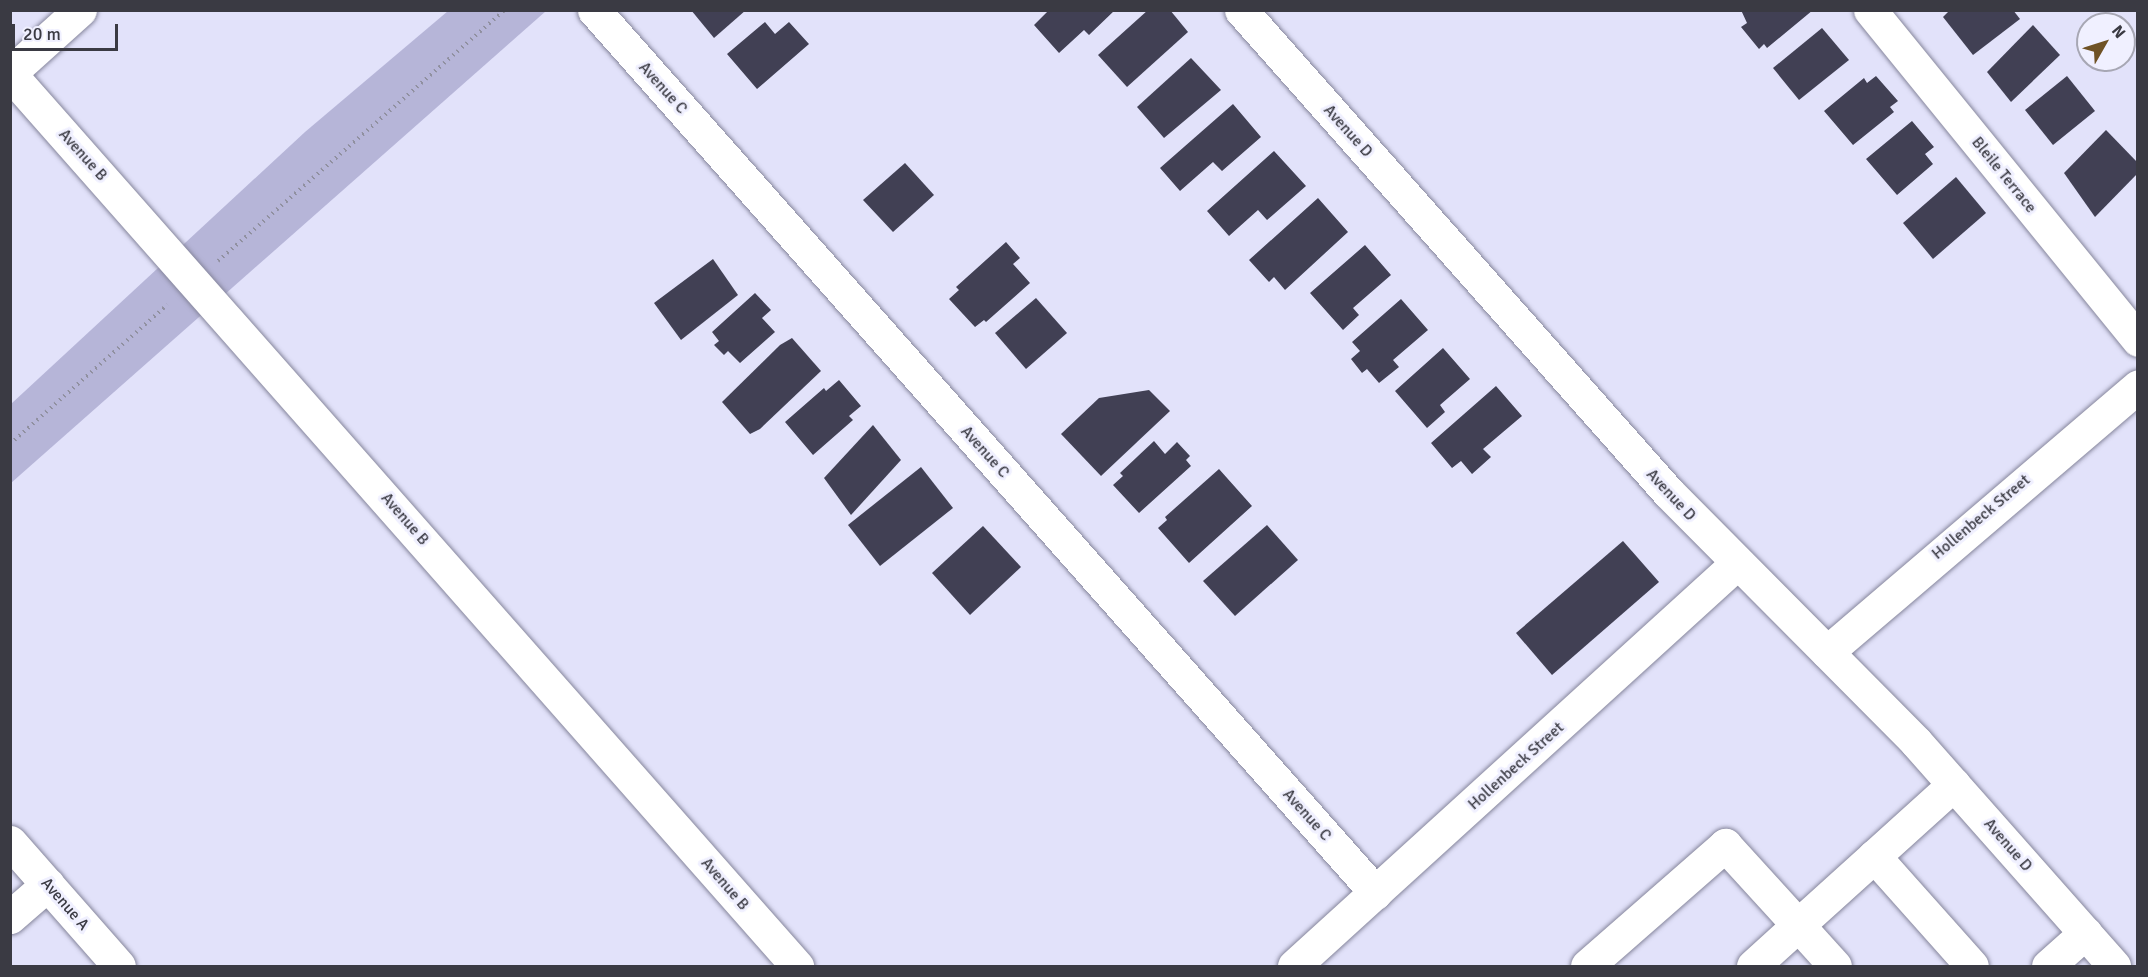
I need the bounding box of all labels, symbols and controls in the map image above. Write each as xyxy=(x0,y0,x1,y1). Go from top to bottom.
scale bar xyxy=(15,12,122,50)
north arrow xyxy=(2076,12,2136,72)
text: N xyxy=(2107,21,2130,43)
text: 20 m xyxy=(23,23,61,45)
street label: Avenue C xyxy=(635,58,691,118)
street label: Avenue D xyxy=(1319,101,1377,161)
street label: Avenue B xyxy=(55,125,111,185)
street label: Bleile Terrace xyxy=(1967,133,2041,217)
street label: Avenue C xyxy=(957,422,1013,482)
street label: Avenue D xyxy=(1642,465,1700,525)
street label: Hollenbeck Street xyxy=(1928,470,2034,564)
street label: Avenue B xyxy=(377,489,433,549)
street label: Hollenbeck Street xyxy=(1464,718,1568,814)
street label: Avenue C xyxy=(1279,785,1335,845)
street label: Avenue D xyxy=(1980,815,2036,875)
street label: Avenue B xyxy=(697,854,753,914)
street label: Avenue A xyxy=(37,874,93,934)

